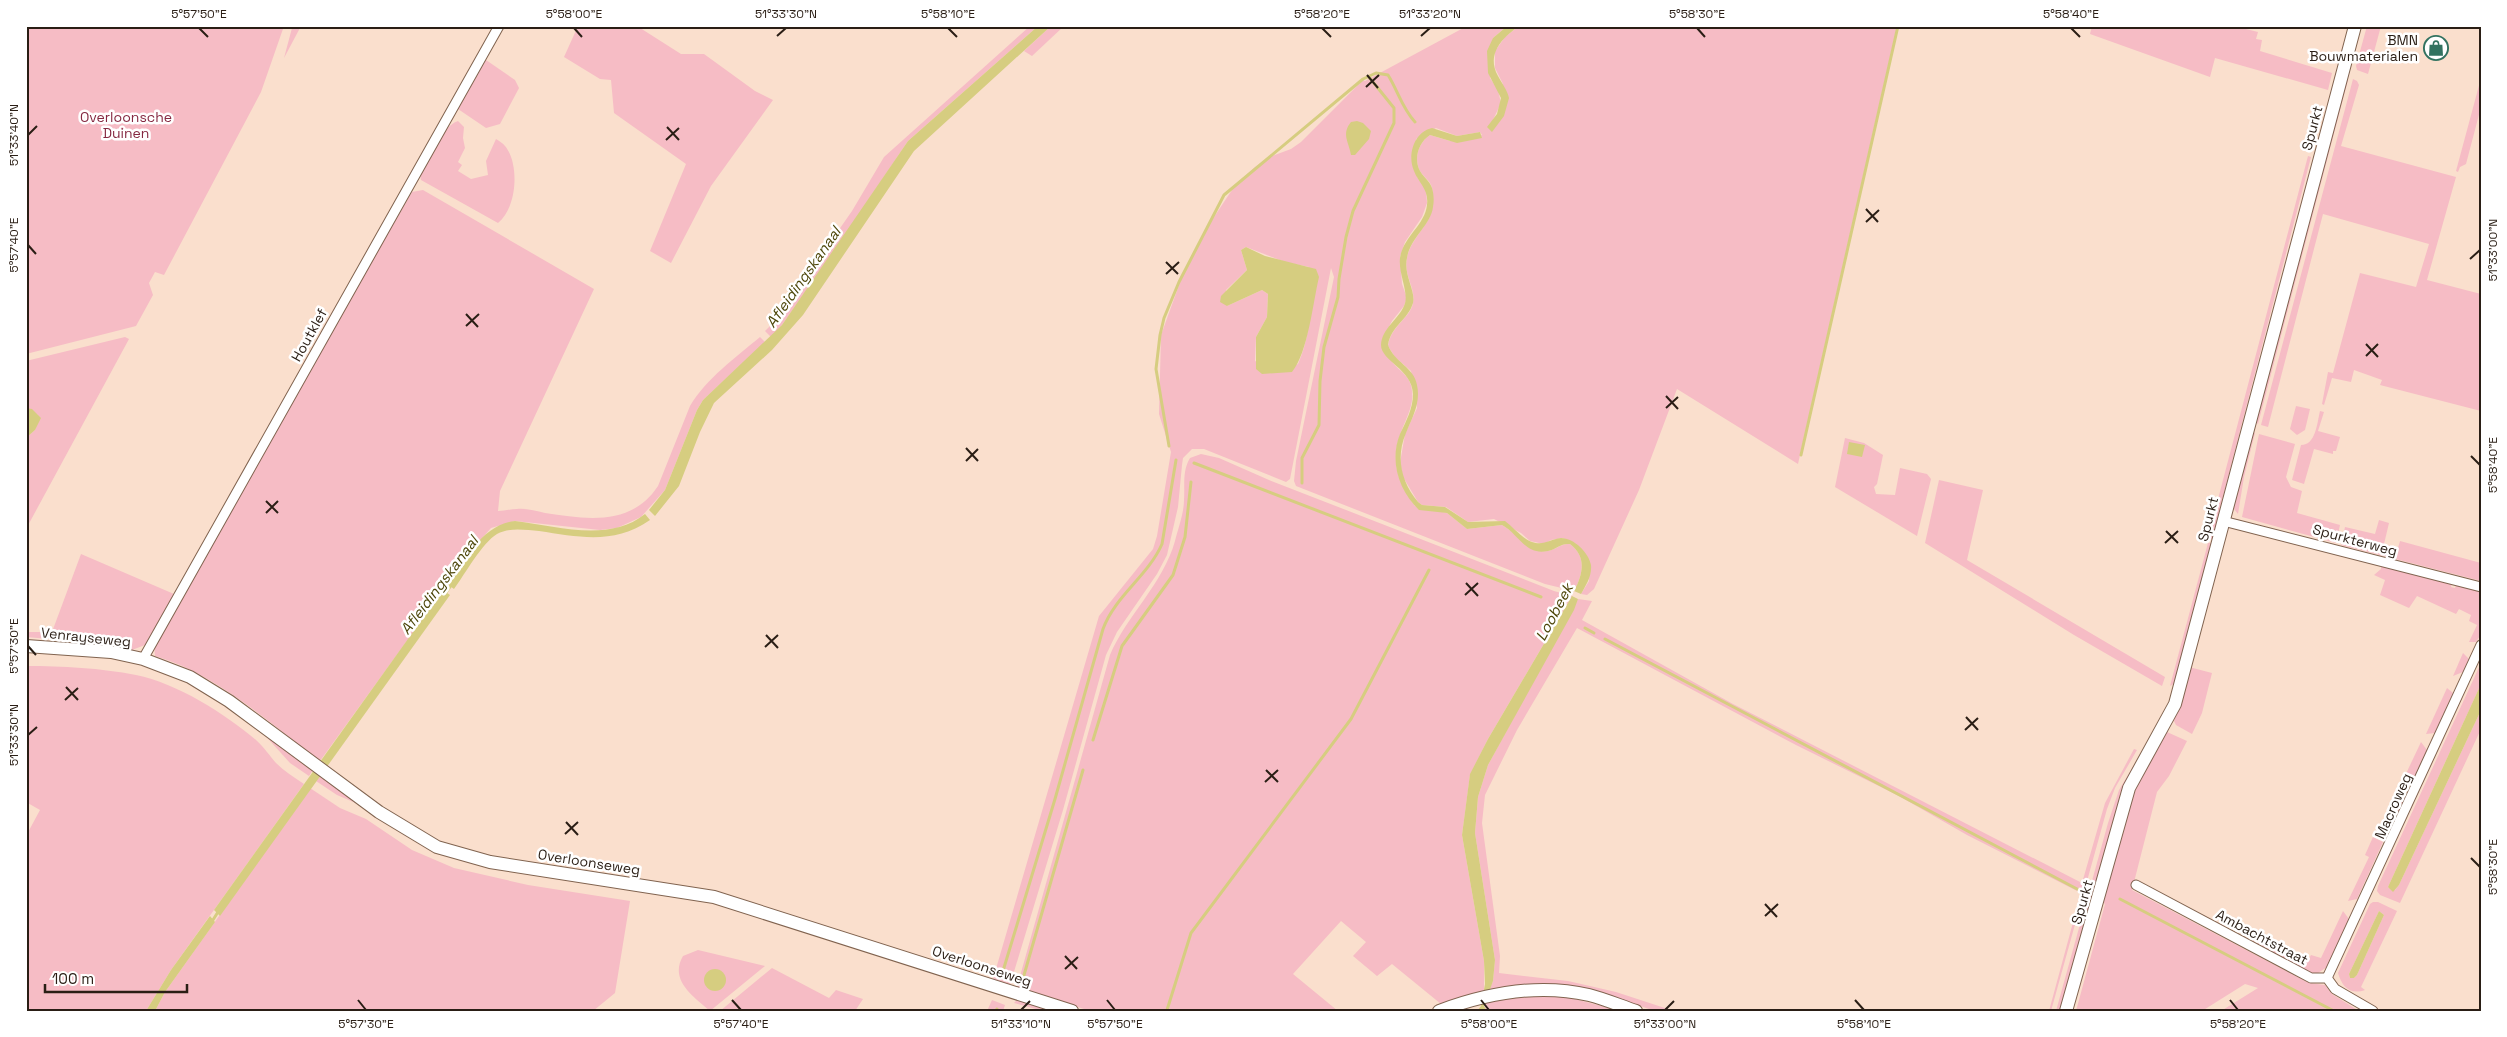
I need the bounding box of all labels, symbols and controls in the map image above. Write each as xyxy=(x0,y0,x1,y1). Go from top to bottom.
text: 5°57'50"E xyxy=(171,6,227,22)
text: 5°58'00"E xyxy=(546,6,603,22)
text: 51°33'30"N xyxy=(755,6,817,22)
text: 5°58'10"E xyxy=(921,6,975,22)
text: 5°58'20"E xyxy=(1294,6,1350,22)
text: 51°33'20"N xyxy=(1399,6,1461,22)
text: 5°58'30"E xyxy=(1669,6,1725,22)
text: 5°58'40"E xyxy=(2043,6,2099,22)
place label: BMN Bouwmaterialen xyxy=(2309,31,2418,65)
shop icon: BMN Bouwmaterialen xyxy=(2423,35,2449,61)
text: 51°33'40"N xyxy=(6,104,22,166)
street label: Spurkt xyxy=(2297,104,2327,152)
park label: Overloonsche Duinen xyxy=(80,108,172,142)
text: 5°57'40"E xyxy=(6,217,22,273)
text: 51°33'00"N xyxy=(2485,219,2501,281)
water label: Afleidingskanaal xyxy=(761,221,846,331)
street label: Houtklef xyxy=(287,305,331,365)
text: 5°58'40"E xyxy=(2485,437,2501,493)
street label: Spurkt xyxy=(2194,495,2222,543)
street label: Spurkterweg xyxy=(2311,520,2399,560)
water label: Afleidingskanaal xyxy=(396,530,484,638)
water label: Loobeek xyxy=(1531,578,1578,644)
text: 5°57'30"E xyxy=(6,618,22,674)
street label: Venrayseweg xyxy=(40,623,132,651)
text: 51°33'30"N xyxy=(6,704,22,766)
street label: Macroweg xyxy=(2370,770,2416,842)
text: 5°58'30"E xyxy=(2485,839,2501,895)
street label: Overloonseweg xyxy=(537,845,641,879)
street label: Spurkt xyxy=(2067,878,2097,926)
street label: Ambachtstraat xyxy=(2213,905,2311,969)
street label: Overloonseweg xyxy=(930,941,1034,991)
scale bar xyxy=(45,962,188,994)
text: 100 m xyxy=(52,969,94,988)
text: 5°57'30"E xyxy=(338,1016,394,1032)
text: 5°57'40"E xyxy=(713,1016,769,1032)
text: 51°33'10"N xyxy=(991,1016,1051,1032)
text: 5°57'50"E xyxy=(1087,1016,1143,1032)
text: 5°58'00"E xyxy=(1461,1016,1518,1032)
text: 51°33'00"N xyxy=(1634,1016,1696,1032)
text: 5°58'10"E xyxy=(1837,1016,1891,1032)
text: 5°58'20"E xyxy=(2210,1016,2266,1032)

